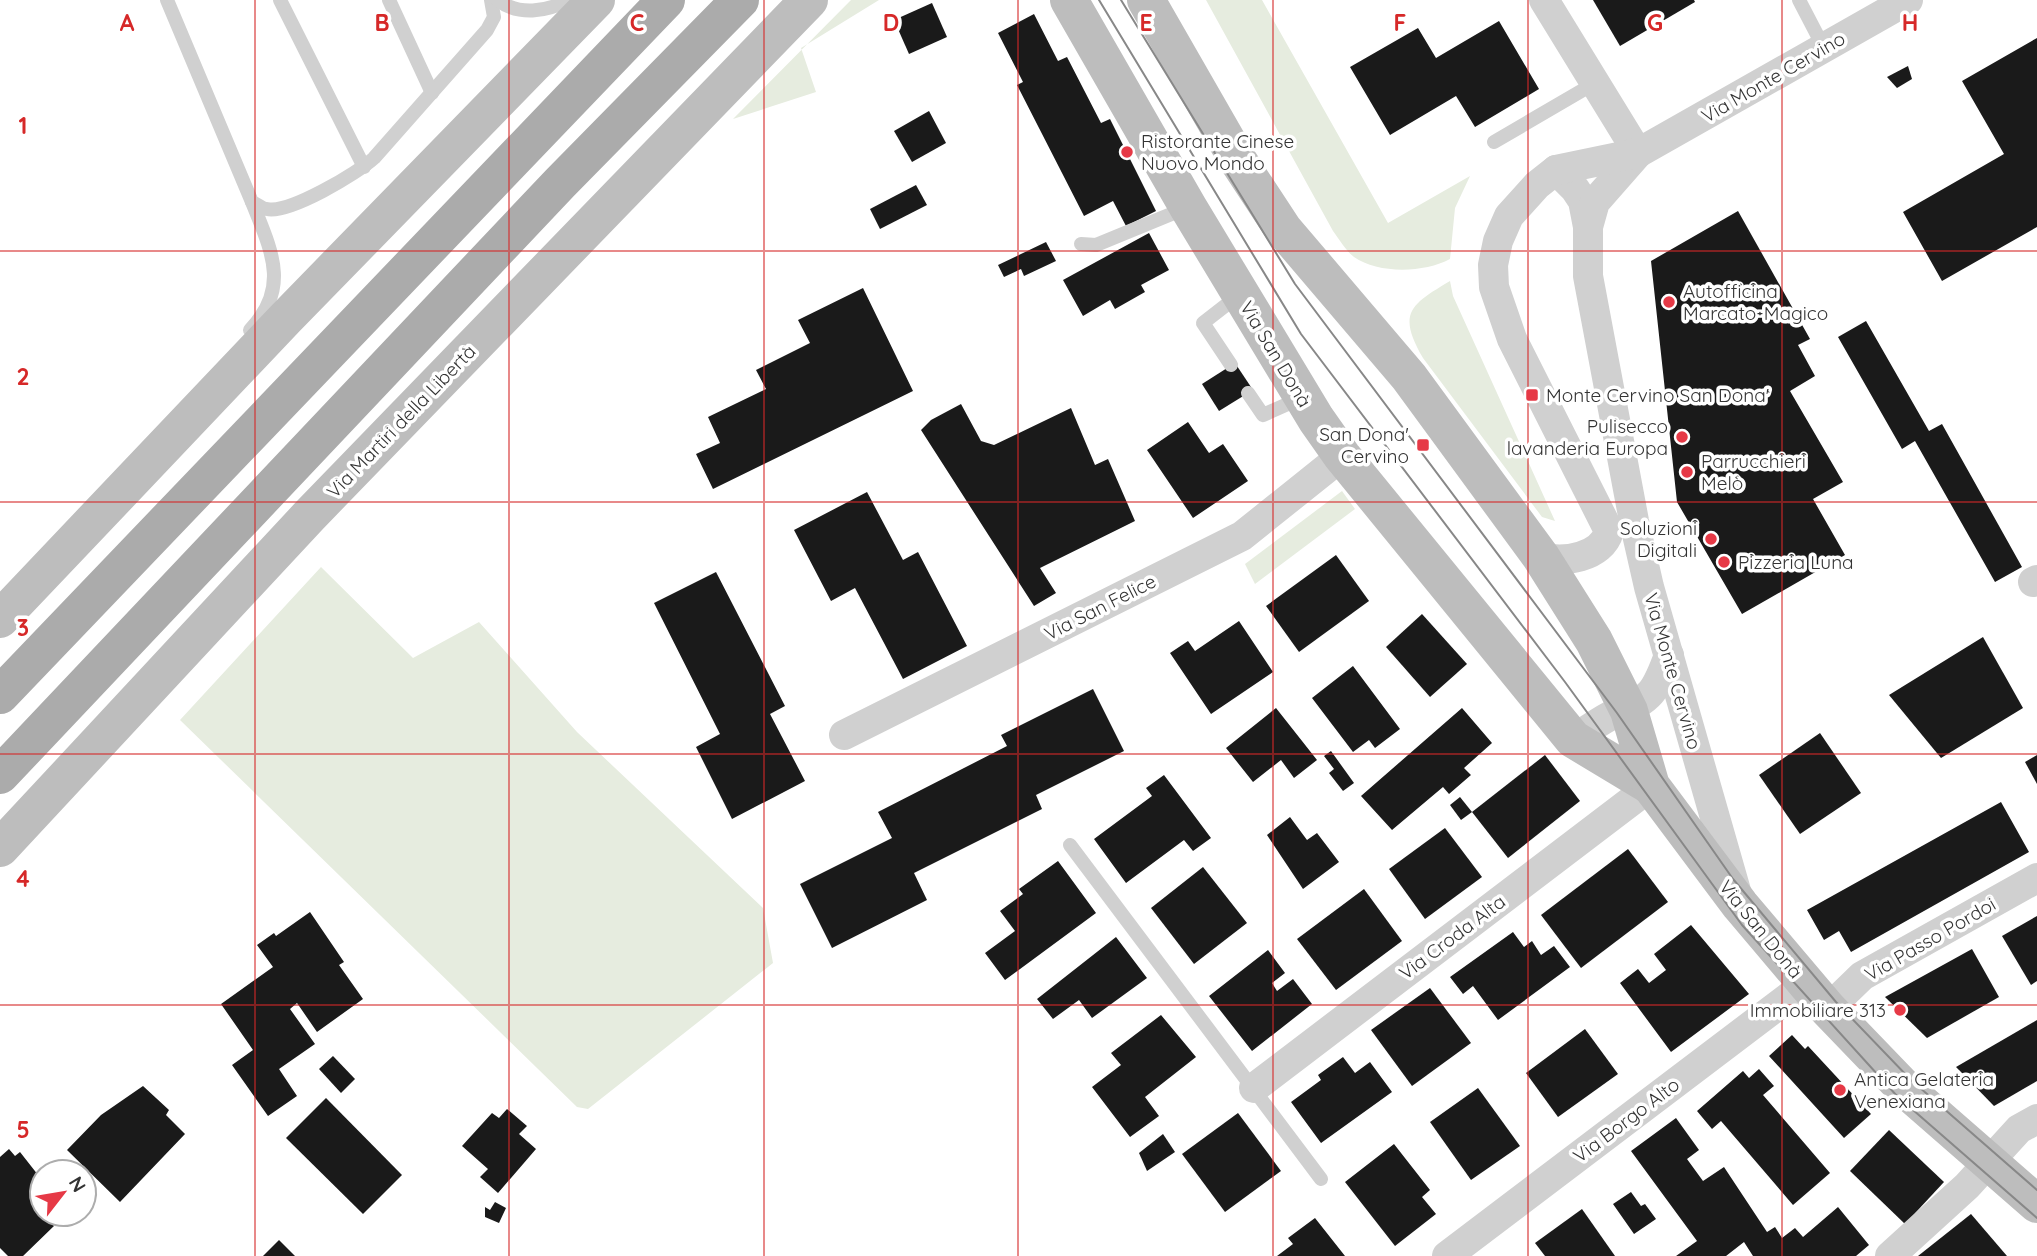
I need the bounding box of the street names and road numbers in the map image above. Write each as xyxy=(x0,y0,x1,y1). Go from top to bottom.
street label: Via Monte Cervino xyxy=(1697,26,1849,128)
street label: Via San Donà xyxy=(1235,297,1317,411)
street label: Via Martiri della Libertà xyxy=(321,339,481,503)
street label: Via San Felice xyxy=(1040,569,1160,645)
street label: Via Monte Cervino xyxy=(1639,590,1707,752)
street label: Via San Donà xyxy=(1714,875,1808,983)
street label: Via Croda Alta xyxy=(1394,889,1510,985)
street label: Via Passo Pordoi xyxy=(1860,892,2000,986)
street label: Via Borgo Alto xyxy=(1568,1072,1684,1168)

